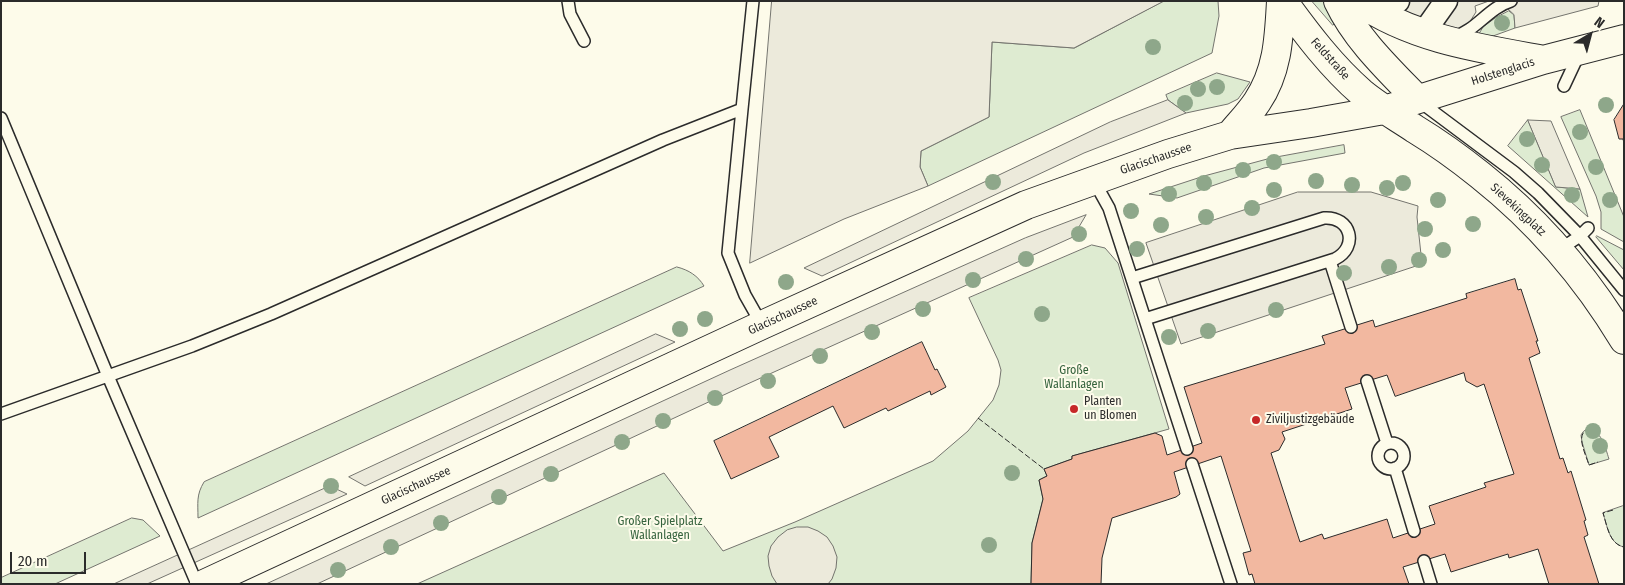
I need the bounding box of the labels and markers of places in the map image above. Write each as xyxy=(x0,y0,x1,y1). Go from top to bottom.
place label: Planten un Blomen xyxy=(1084,395,1137,423)
marker: Planten un Blomen xyxy=(1068,403,1080,415)
place label: Ziviljustizgebäude xyxy=(1266,413,1354,427)
marker: Ziviljustizgebäude xyxy=(1250,414,1262,426)

